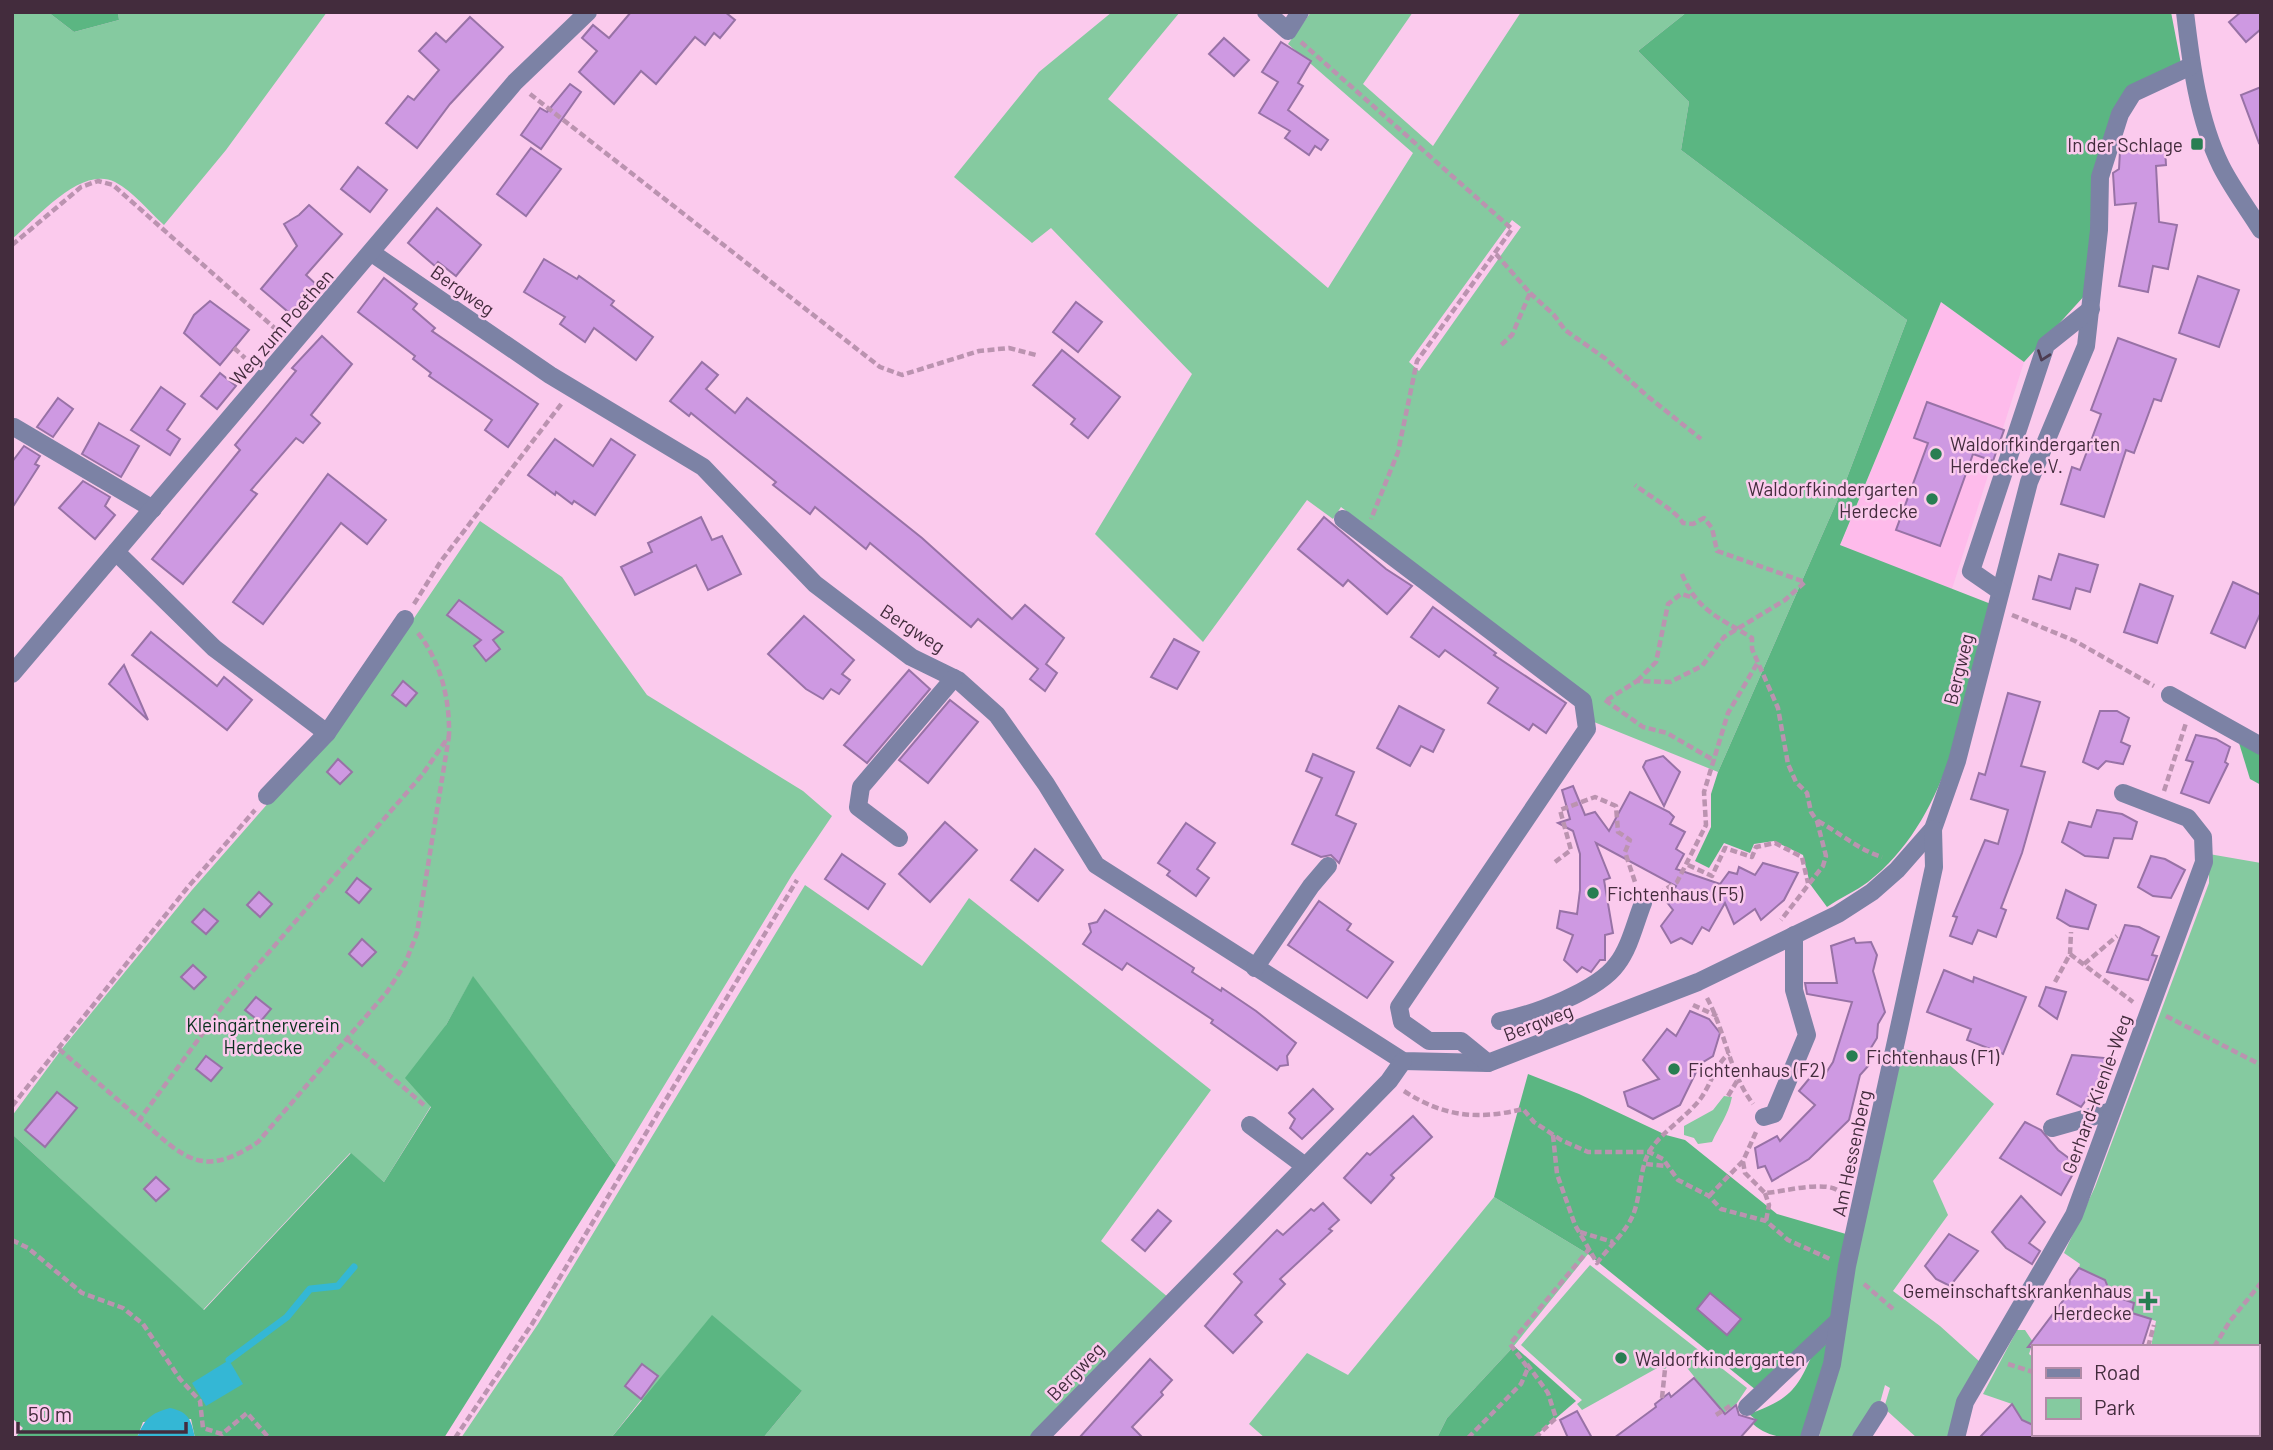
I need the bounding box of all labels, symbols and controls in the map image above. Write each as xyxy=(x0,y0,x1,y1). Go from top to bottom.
place label: In der Schlage xyxy=(2067,133,2183,156)
marker: In der Schlage xyxy=(2189,136,2205,152)
street label: Bergweg xyxy=(427,260,499,320)
street label: Weg zum Poethen xyxy=(224,264,338,390)
one-way arrow xyxy=(2037,349,2051,361)
place label: Waldorfkindergarten Herdecke e.V. xyxy=(1950,432,2120,477)
marker: Waldorfkindergarten Herdecke e.V. xyxy=(1928,446,1944,462)
place label: Waldorfkindergarten Herdecke xyxy=(1748,477,1918,522)
marker: Waldorfkindergarten Herdecke xyxy=(1924,491,1940,507)
street label: Bergweg xyxy=(876,599,950,657)
street label: Bergweg xyxy=(1938,631,1978,707)
place label: Fichtenhaus (F5) xyxy=(1607,882,1744,905)
marker: Fichtenhaus (F5) xyxy=(1585,885,1601,901)
street label: Bergweg xyxy=(1500,998,1576,1046)
street label: Gerhard-Kienle-Weg xyxy=(2056,1011,2136,1177)
park label: Kleingärtnerverein Herdecke xyxy=(186,1013,340,1058)
place label: Fichtenhaus (F1) xyxy=(1866,1045,2000,1068)
marker: Fichtenhaus (F1) xyxy=(1844,1048,1860,1064)
place label: Fichtenhaus (F2) xyxy=(1688,1058,1826,1081)
marker: Fichtenhaus (F2) xyxy=(1666,1061,1682,1077)
street label: Am Hessenberg xyxy=(1826,1088,1876,1218)
place label: Gemeinschaftskrankenhaus Herdecke xyxy=(1903,1279,2132,1324)
marker: Gemeinschaftskrankenhaus Herdecke xyxy=(2138,1291,2158,1311)
street label: Bergweg xyxy=(1042,1337,1108,1405)
legend xyxy=(2032,1345,2259,1436)
place label: Waldorfkindergarten xyxy=(1635,1347,1805,1370)
marker: Waldorfkindergarten xyxy=(1613,1350,1629,1366)
text: Road xyxy=(2094,1359,2140,1384)
scale bar xyxy=(18,1390,186,1434)
text: Park xyxy=(2094,1394,2135,1419)
text: 50 m xyxy=(28,1401,72,1426)

